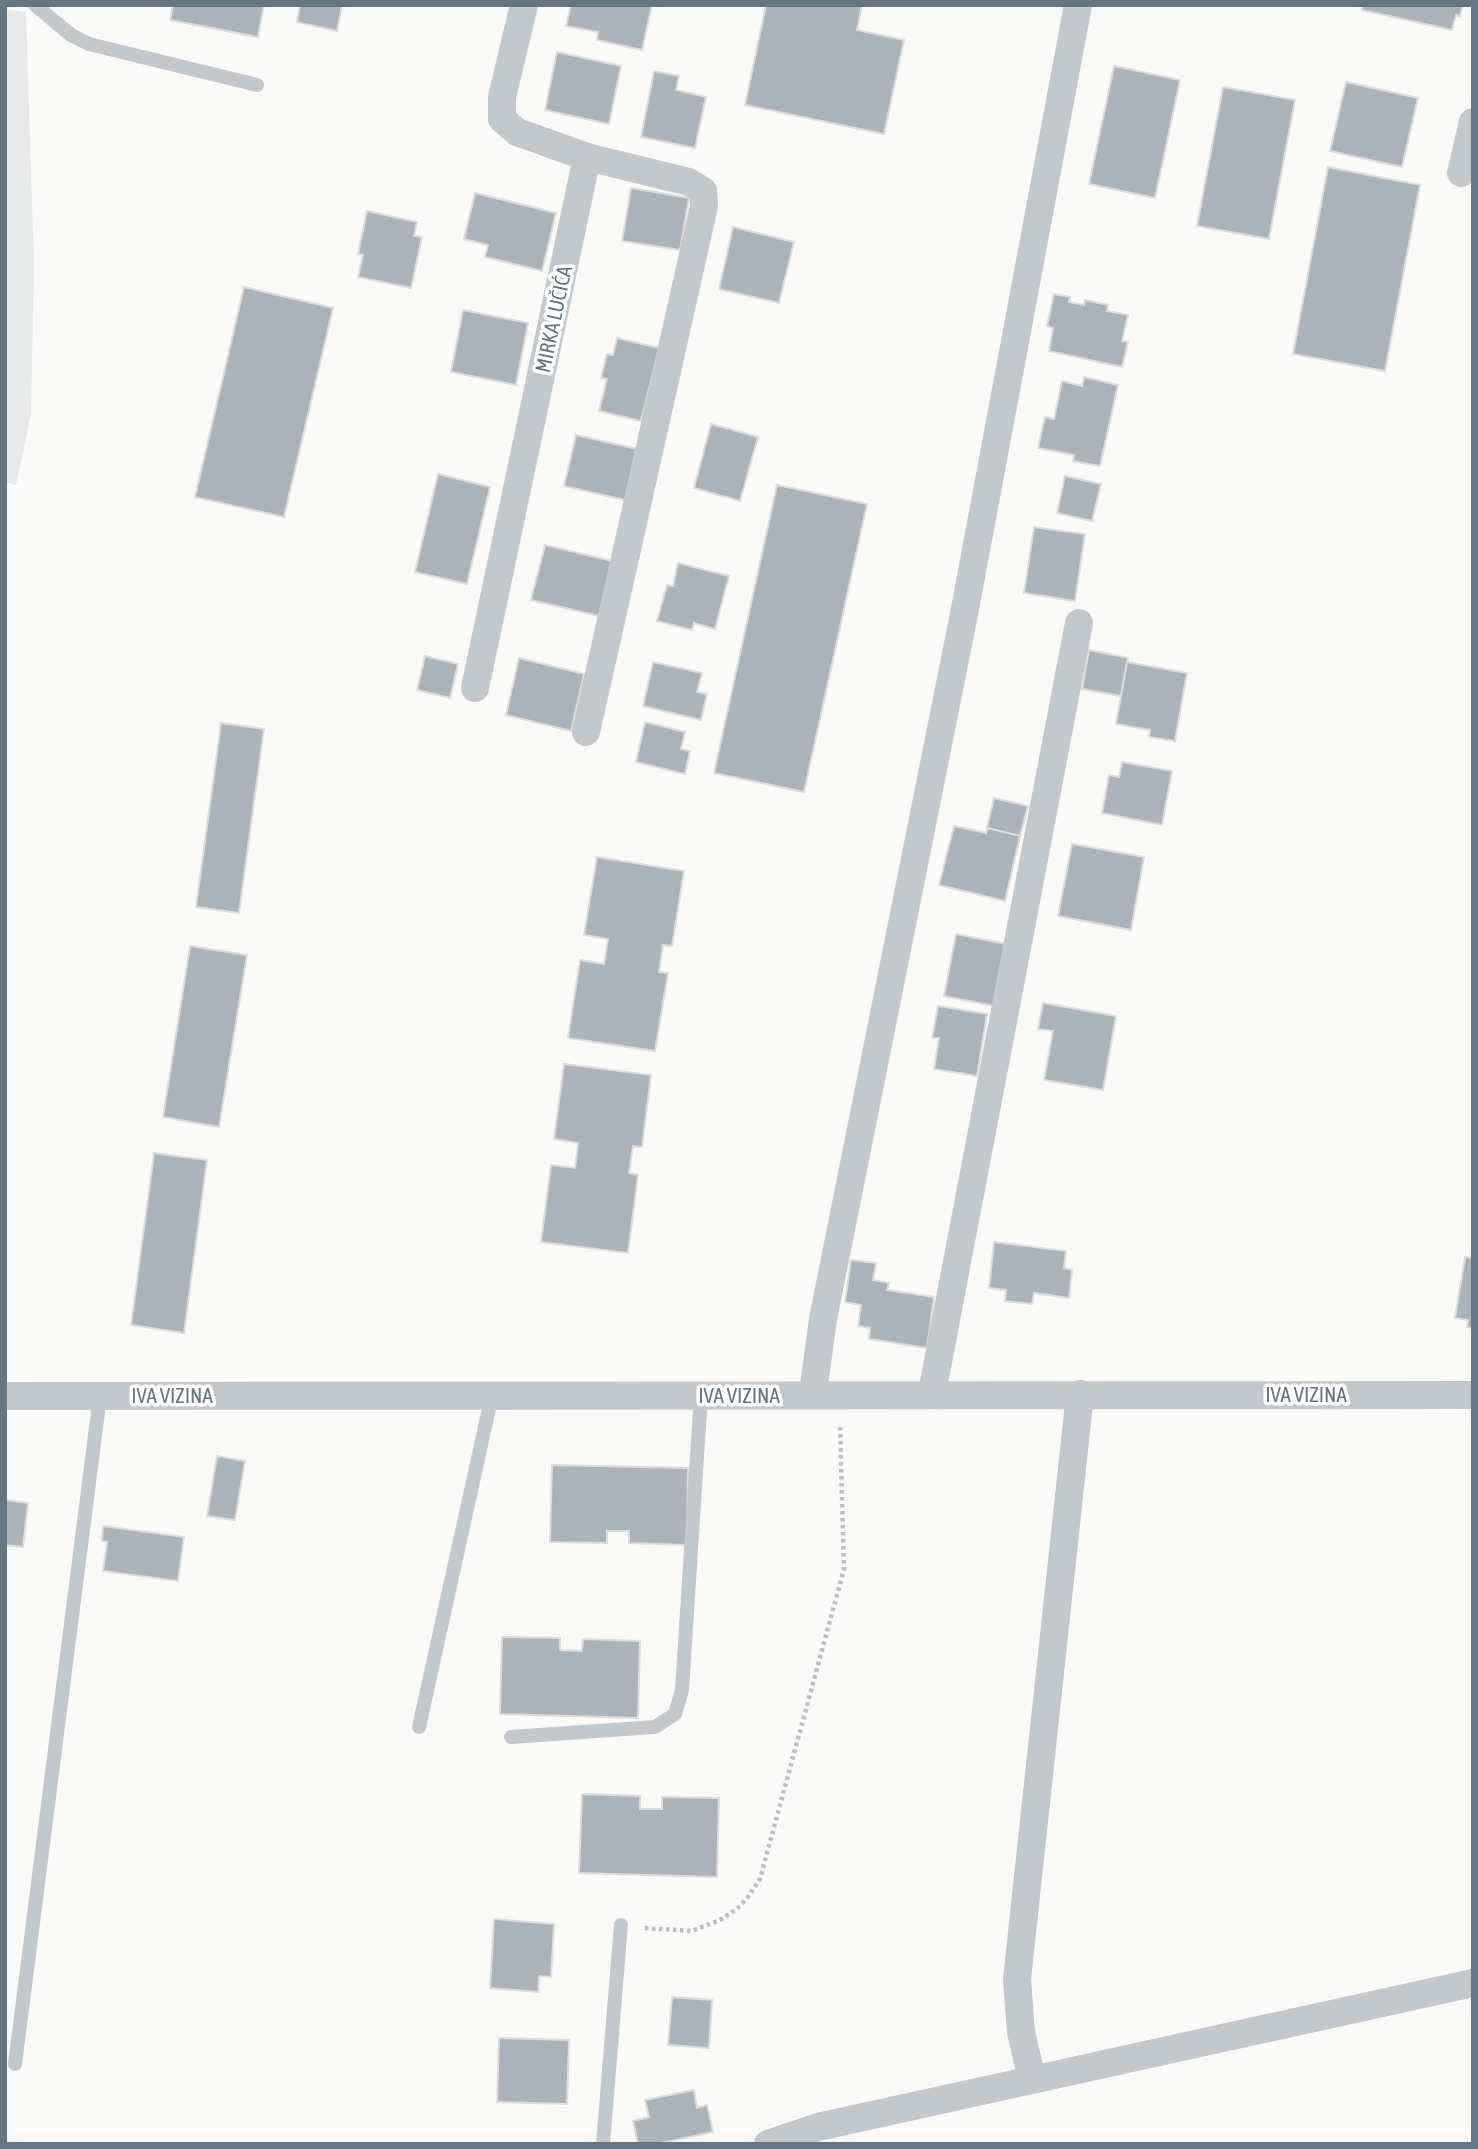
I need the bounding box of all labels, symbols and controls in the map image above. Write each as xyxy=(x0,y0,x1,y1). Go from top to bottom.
street label: MIRKA LUČIĆA xyxy=(530,263,576,375)
street label: IVA VIZINA xyxy=(1265,1382,1347,1406)
street label: IVA VIZINA xyxy=(131,1383,213,1407)
street label: IVA VIZINA xyxy=(698,1383,780,1407)

